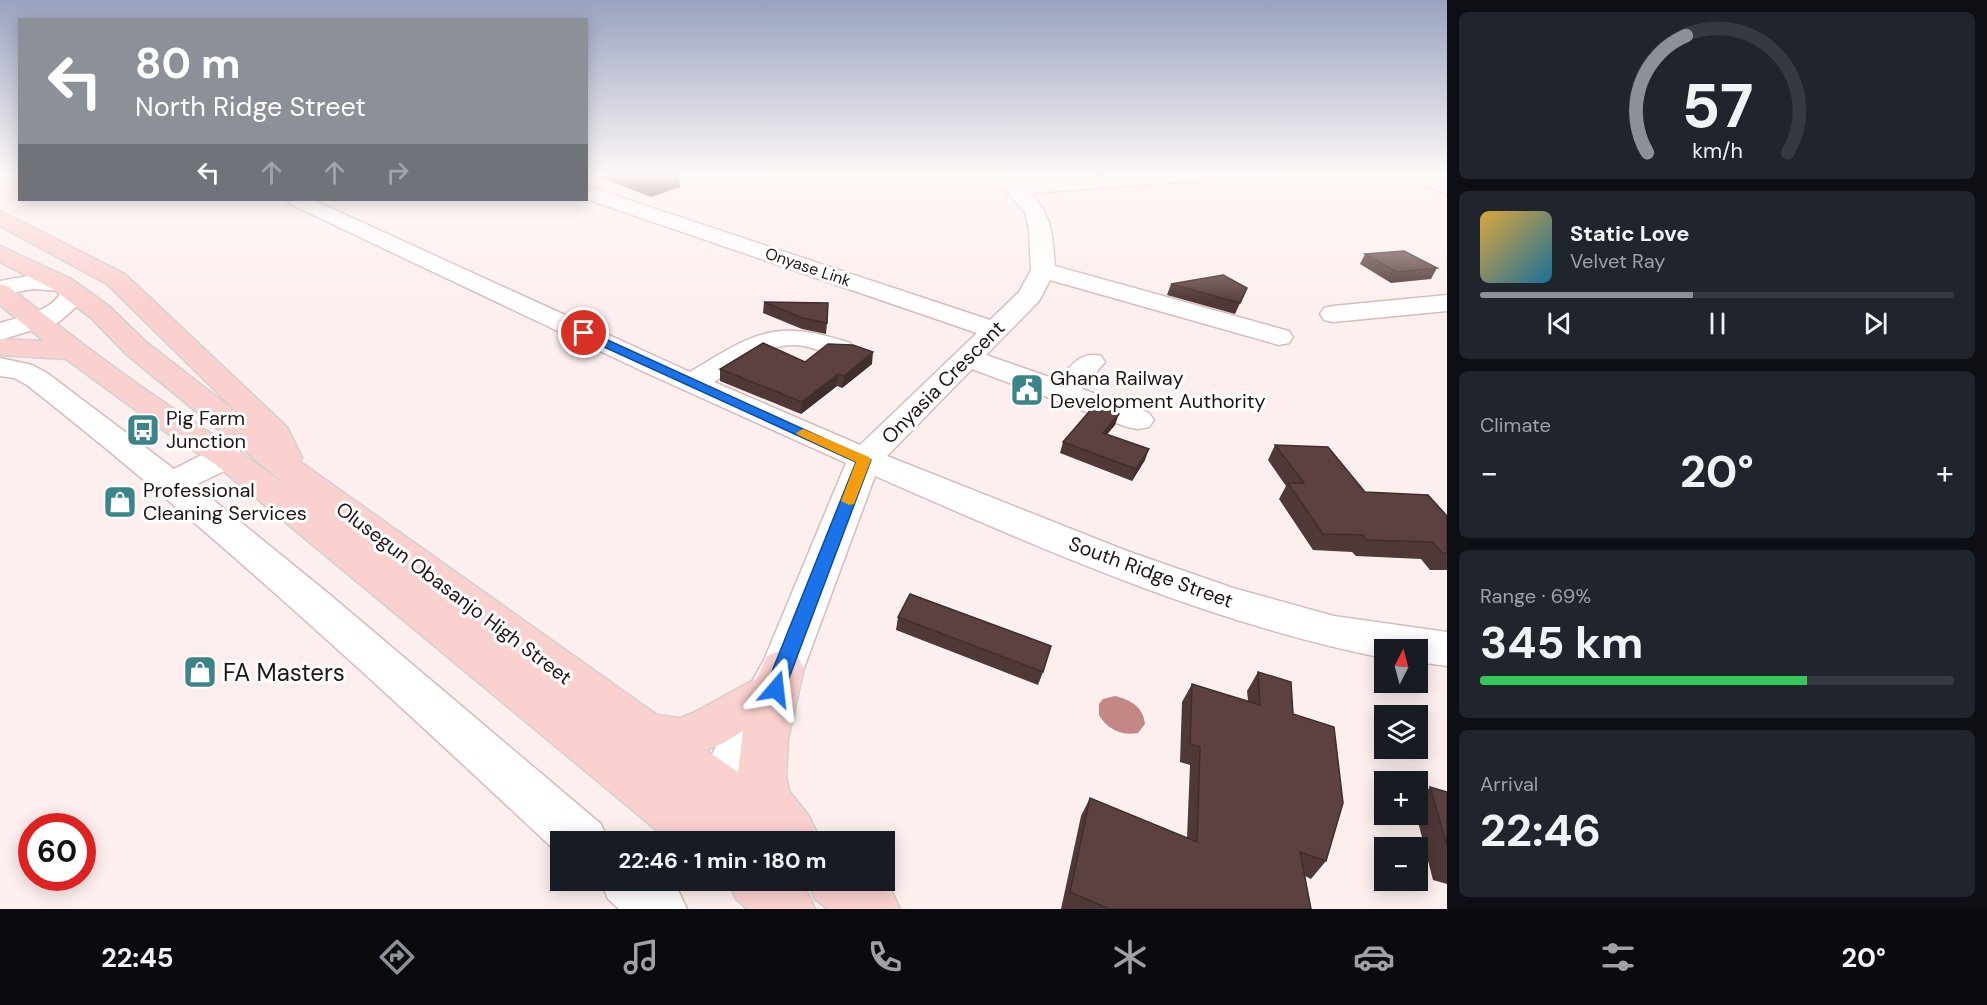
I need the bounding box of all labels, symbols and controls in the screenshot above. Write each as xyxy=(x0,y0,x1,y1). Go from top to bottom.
text: 80 m xyxy=(135,36,241,91)
icon: left xyxy=(36,42,114,120)
text: 57 xyxy=(1681,65,1753,146)
text: North Ridge Street xyxy=(135,89,366,124)
text: km/h xyxy=(1692,137,1742,165)
icon: left xyxy=(192,156,225,189)
icon: ahead xyxy=(255,156,288,189)
icon: ahead xyxy=(318,156,351,189)
icon: right xyxy=(381,156,414,189)
text: Static Love xyxy=(1570,219,1690,248)
street label: Onyase Link xyxy=(762,243,854,291)
text: Velvet Ray xyxy=(1570,248,1665,274)
pin xyxy=(558,307,609,358)
icon: previous xyxy=(1543,307,1576,340)
icon: pause xyxy=(1701,307,1734,340)
icon: next xyxy=(1859,307,1892,340)
street label: Onyasia Crescent xyxy=(876,315,1010,449)
icon: arrive xyxy=(567,316,600,349)
place label: Ghana Railway Development Authority xyxy=(1050,365,1266,414)
public building icon: Ghana Railway Development Authority xyxy=(1009,372,1045,408)
place label: Pig Farm Junction xyxy=(166,405,246,454)
bus stop icon: Pig Farm Junction xyxy=(125,412,161,448)
text: Climate xyxy=(1480,412,1551,438)
text: 20° xyxy=(1680,442,1754,501)
text: − xyxy=(1480,451,1498,494)
text: + xyxy=(1936,451,1954,494)
place label: Professional Cleaning Services xyxy=(143,477,307,526)
shop icon: Professional Cleaning Services xyxy=(102,484,138,520)
street label: Olusegun Obasanjo High Street xyxy=(331,496,577,690)
street label: South Ridge Street xyxy=(1065,530,1237,614)
text: Range · 69% xyxy=(1480,583,1591,609)
text: 345 km xyxy=(1480,613,1643,672)
north arrow xyxy=(1374,639,1428,693)
map controls xyxy=(1374,639,1428,891)
shop icon: FA Masters xyxy=(182,654,218,690)
place label: FA Masters xyxy=(223,657,345,688)
position arrow xyxy=(744,657,808,721)
button: layers xyxy=(1374,705,1428,759)
button: + xyxy=(1374,771,1428,825)
text: Arrival xyxy=(1480,771,1538,797)
text: 22:46 xyxy=(1480,801,1601,860)
speed limit sign: 60 xyxy=(18,813,96,891)
button: − xyxy=(1374,837,1428,891)
text: 22:46 · 1 min · 180 m xyxy=(619,846,826,875)
icon: directions xyxy=(376,936,418,978)
icon: music xyxy=(620,936,662,978)
icon: phone xyxy=(864,936,906,978)
icon: climate xyxy=(1109,936,1151,978)
icon: car xyxy=(1353,936,1395,978)
icon: filters xyxy=(1597,936,1639,978)
text: 22:45 xyxy=(101,940,174,975)
text: 20° xyxy=(1841,940,1886,975)

